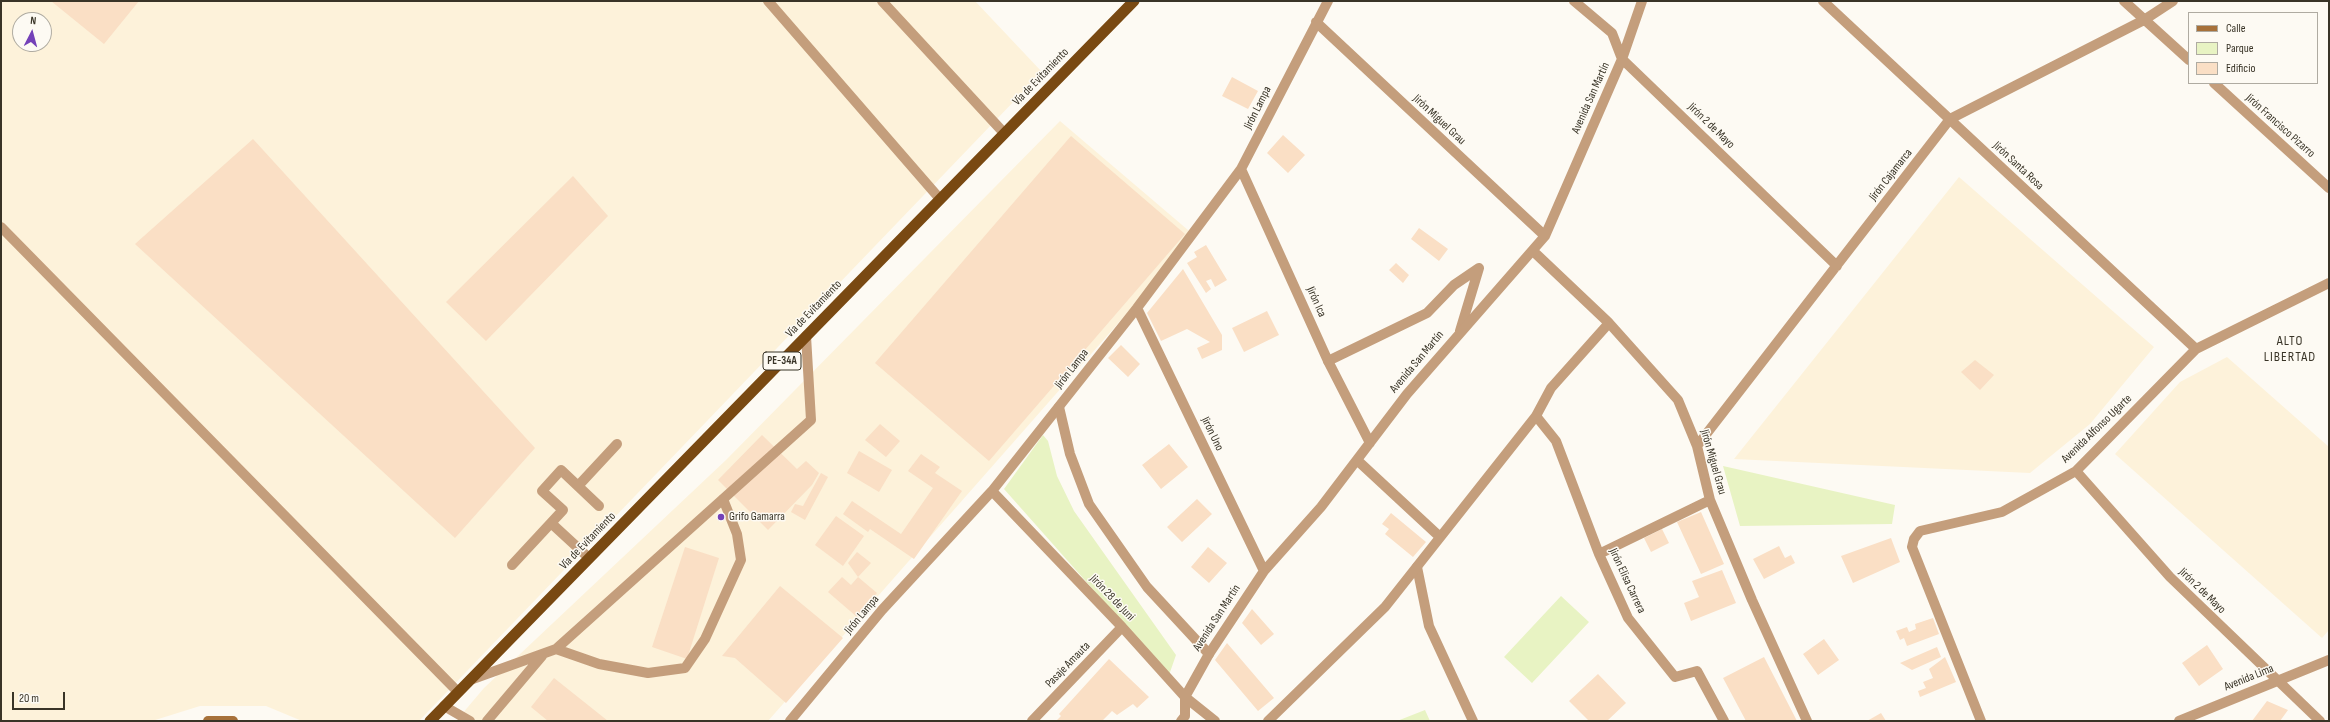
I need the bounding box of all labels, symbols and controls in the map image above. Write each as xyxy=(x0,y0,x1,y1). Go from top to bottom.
north arrow xyxy=(12,12,52,52)
legend xyxy=(2188,12,2318,84)
text: N xyxy=(30,14,37,27)
text: Calle xyxy=(2226,21,2246,36)
text: Parque xyxy=(2226,41,2254,56)
street label: Vía de Evitamiento xyxy=(1010,45,1072,109)
street label: Avenida San Martín xyxy=(1569,60,1613,136)
text: Edificio xyxy=(2226,61,2255,76)
street label: Jirón Lampa xyxy=(1241,84,1275,132)
street label: Jirón Francisco Pizarro xyxy=(2242,91,2318,161)
street label: Jirón Miguel Grau xyxy=(1410,92,1468,148)
street label: Jirón 2 de Mayo xyxy=(1685,100,1737,152)
street label: Jirón Santa Rosa xyxy=(1990,139,2046,193)
street label: Jirón Cajamarca xyxy=(1866,146,1916,204)
street label: Vía de Evitamiento xyxy=(783,277,845,341)
street label: Jirón Ica xyxy=(1303,285,1329,319)
street label: Avenida San Martín xyxy=(1387,328,1447,396)
district label: ALTO LIBERTAD xyxy=(2264,333,2316,366)
street label: Jirón Lampa xyxy=(1052,346,1092,392)
road number: PE-34A xyxy=(763,352,801,370)
street label: Avenida Alfonso Ugarte xyxy=(2059,392,2135,466)
street label: Jirón Uno xyxy=(1198,415,1226,453)
street label: Jirón Miguel Grau xyxy=(1697,428,1729,496)
street label: Vía de Evitamiento xyxy=(557,509,619,573)
place label: Grifo Gamarra xyxy=(729,510,785,524)
marker: Grifo Gamarra xyxy=(716,512,726,522)
street label: Jirón Elisa Carrera xyxy=(1606,546,1648,616)
street label: Jirón 2 de Mayo xyxy=(2176,565,2228,617)
street label: Jirón 28 de Juni xyxy=(1086,572,1138,624)
street label: Avenida San Martín xyxy=(1190,582,1244,654)
street label: Jirón Lampa xyxy=(842,593,882,637)
street label: Pasaje Amauta xyxy=(1043,639,1093,691)
street label: Avenida Lima xyxy=(2222,662,2276,694)
scale bar xyxy=(14,684,67,710)
text: 20 m xyxy=(19,691,39,706)

